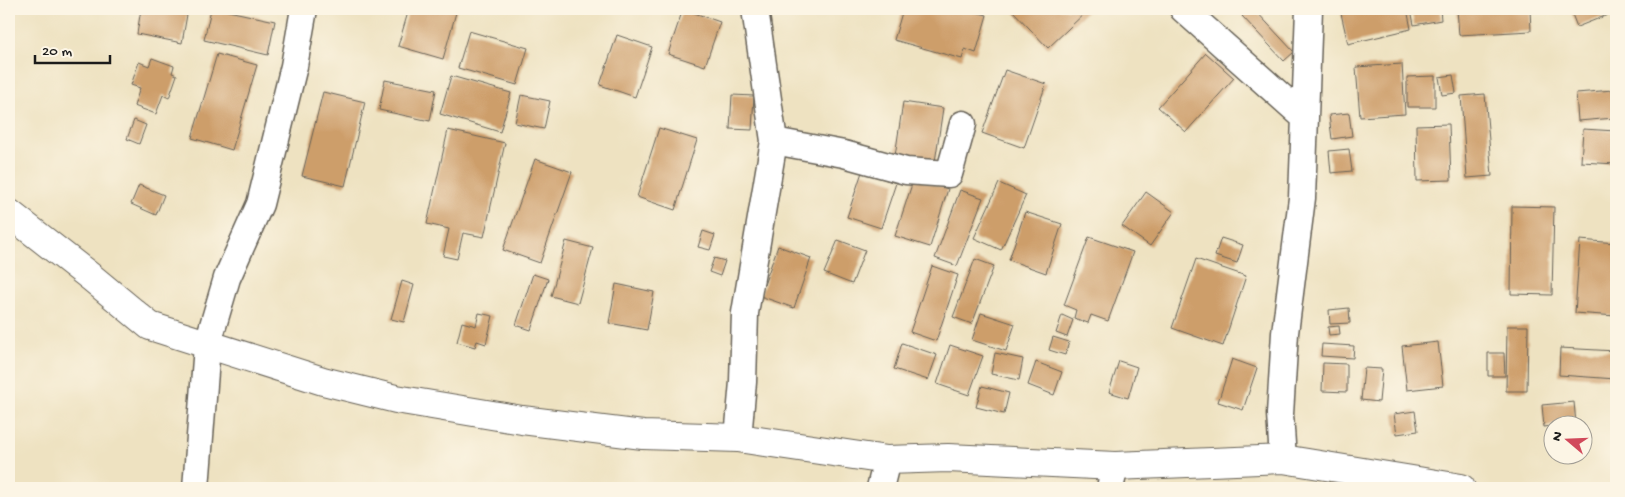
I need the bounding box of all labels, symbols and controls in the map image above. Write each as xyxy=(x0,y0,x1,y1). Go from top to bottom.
scale bar xyxy=(35,32,110,64)
text: 20 m xyxy=(42,43,72,61)
north arrow xyxy=(1542,414,1592,464)
text: N xyxy=(1549,429,1568,444)

